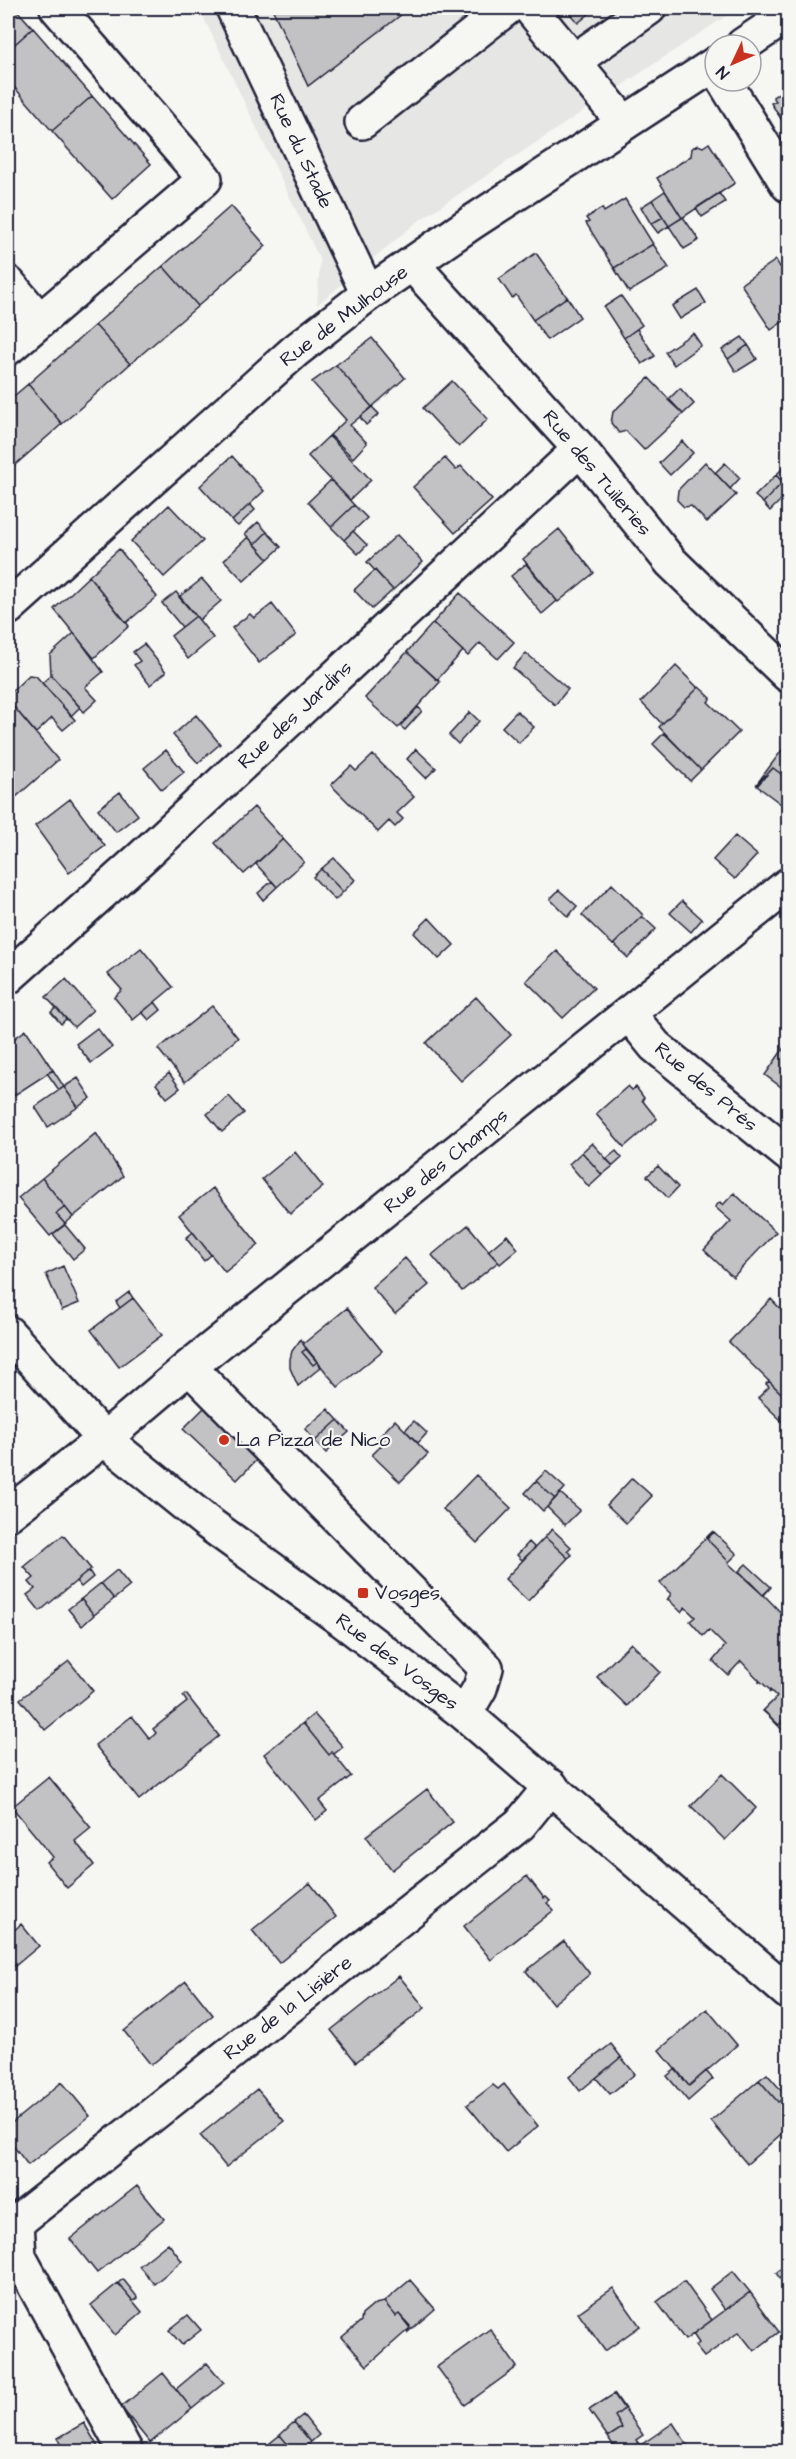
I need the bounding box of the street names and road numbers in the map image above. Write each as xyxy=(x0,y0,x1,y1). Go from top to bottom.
street label: Rue du Stade xyxy=(262,89,340,213)
street label: Rue de Mulhouse xyxy=(274,258,414,374)
street label: Rue des Tuileries xyxy=(536,404,658,542)
street label: Rue des Jardins xyxy=(232,654,358,776)
street label: Rue des Prés xyxy=(648,1035,764,1139)
street label: Rue des Champs xyxy=(378,1102,514,1220)
street label: Rue des Vosges xyxy=(329,1606,464,1718)
street label: Rue de la Lisière xyxy=(218,1949,358,2067)

